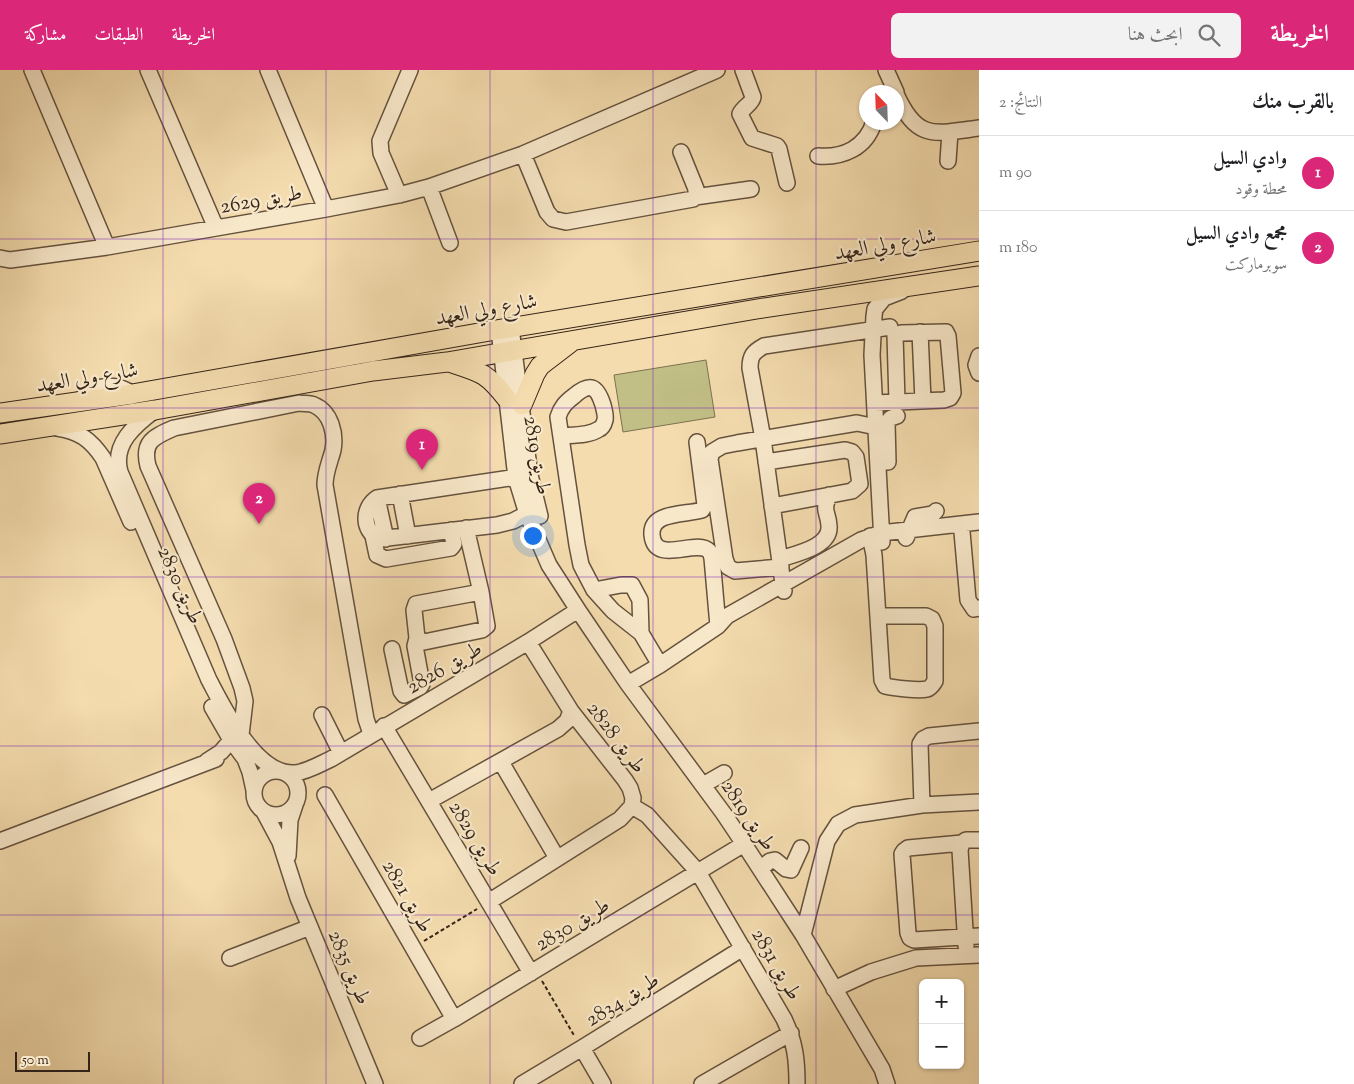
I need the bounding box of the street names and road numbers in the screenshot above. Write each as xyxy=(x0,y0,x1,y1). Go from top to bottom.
street label: طريق 2629 xyxy=(218,179,305,223)
street label: شارع ولي العهد xyxy=(832,222,939,271)
street label: شارع ولي العهد xyxy=(433,287,540,336)
street label: شارع ولي العهد xyxy=(34,356,141,403)
street label: طريق 2819 xyxy=(514,413,558,498)
street label: طريق 2830 xyxy=(149,542,210,630)
street label: طريق 2826 xyxy=(401,635,489,703)
street label: طريق 2828 xyxy=(578,696,652,781)
street label: طريق 2819 xyxy=(712,774,782,858)
street label: طريق 2829 xyxy=(440,796,509,882)
street label: طريق 2821 xyxy=(373,855,439,939)
street label: طريق 2830 xyxy=(530,892,616,960)
street label: طريق 2831 xyxy=(743,923,808,1007)
street label: طريق 2835 xyxy=(319,926,377,1010)
street label: طريق 2834 xyxy=(580,966,666,1035)

